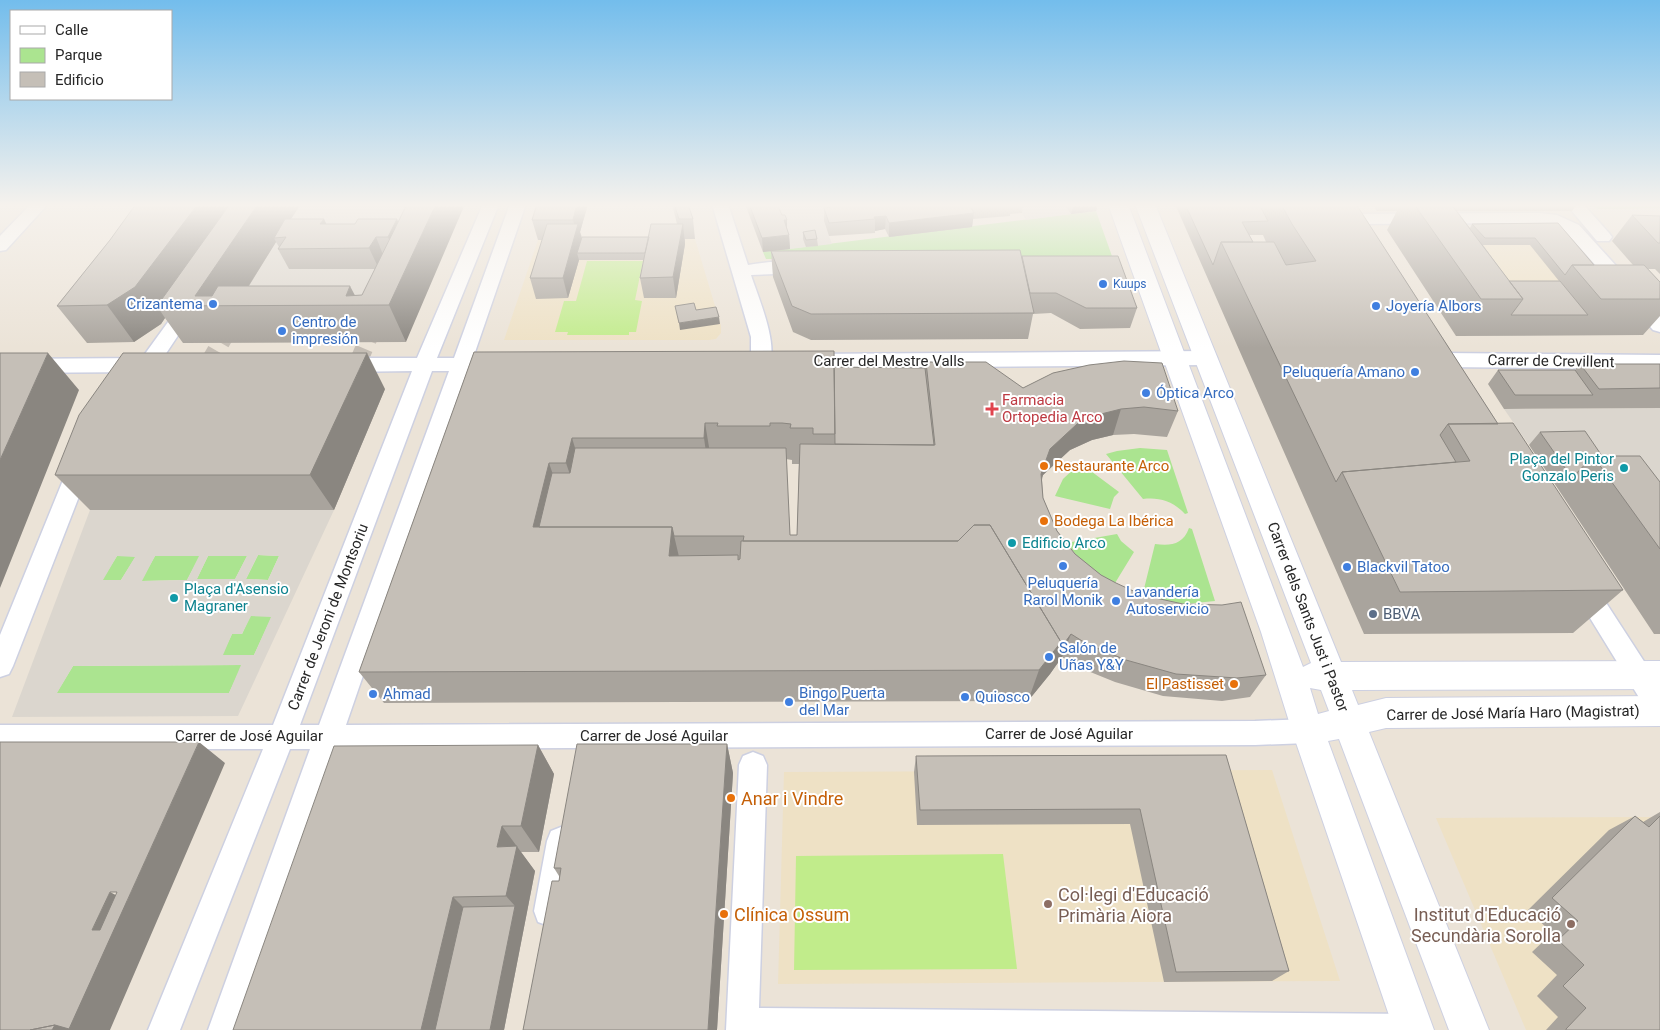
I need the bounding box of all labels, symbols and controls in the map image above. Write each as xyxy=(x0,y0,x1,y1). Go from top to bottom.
legend xyxy=(10,10,172,100)
text: Calle xyxy=(55,21,88,39)
text: Parque xyxy=(55,46,102,64)
text: Edificio xyxy=(55,71,104,89)
place label: Kuups xyxy=(1113,277,1147,291)
marker: Kuups xyxy=(1097,278,1109,290)
place label: Crizantema xyxy=(126,295,203,313)
place label: Joyería Albors xyxy=(1386,297,1482,315)
marker: Crizantema xyxy=(207,298,219,310)
marker: Joyería Albors xyxy=(1370,300,1382,312)
place label: Centro de impresión xyxy=(292,313,358,348)
marker: Centro de impresión xyxy=(276,325,288,337)
street label: Carrer de Crevillent xyxy=(1487,351,1615,371)
street label: Carrer del Mestre Valls xyxy=(813,352,965,370)
place label: Peluquería Amano xyxy=(1282,363,1405,381)
marker: Peluquería Amano xyxy=(1409,366,1421,378)
place label: Óptica Arco xyxy=(1156,384,1234,402)
marker: Óptica Arco xyxy=(1140,387,1152,399)
place label: Farmacia Ortopedia Arco xyxy=(1002,391,1103,426)
marker: Farmacia Ortopedia Arco xyxy=(986,403,998,415)
place label: Plaça del Pintor Gonzalo Peris xyxy=(1509,450,1614,485)
place label: Restaurante Arco xyxy=(1054,457,1169,475)
marker: Restaurante Arco xyxy=(1038,460,1050,472)
marker: Plaça del Pintor Gonzalo Peris xyxy=(1618,462,1630,474)
place label: Bodega La Ibérica xyxy=(1054,512,1174,530)
marker: Bodega La Ibérica xyxy=(1038,515,1050,527)
street label: Carrer dels Sants Just i Pastor xyxy=(1263,520,1353,714)
street label: Carrer de Jeroni de Montsoriu xyxy=(284,521,372,713)
place label: Edificio Arco xyxy=(1022,534,1106,552)
marker: Edificio Arco xyxy=(1006,537,1018,549)
place label: Blackvil Tatoo xyxy=(1357,558,1450,576)
marker: Peluquería Rarol Monik xyxy=(1057,560,1069,572)
marker: Blackvil Tatoo xyxy=(1341,561,1353,573)
place label: Peluquería Rarol Monik xyxy=(1023,574,1103,609)
place label: Plaça d'Asensio Magraner xyxy=(184,580,289,615)
place label: Lavandería Autoservicio xyxy=(1126,583,1209,618)
marker: Plaça d'Asensio Magraner xyxy=(168,592,180,604)
marker: Lavandería Autoservicio xyxy=(1110,595,1122,607)
place label: BBVA xyxy=(1383,605,1421,623)
marker: BBVA xyxy=(1367,608,1379,620)
place label: Salón de Uñas Y&Y xyxy=(1059,639,1124,674)
marker: Salón de Uñas Y&Y xyxy=(1043,651,1055,663)
place label: El Pastisset xyxy=(1146,675,1224,693)
marker: El Pastisset xyxy=(1228,678,1240,690)
place label: Bingo Puerta del Mar xyxy=(799,684,885,719)
place label: Ahmad xyxy=(383,685,431,703)
marker: Ahmad xyxy=(367,688,379,700)
place label: Quiosco xyxy=(975,688,1030,706)
marker: Quiosco xyxy=(959,691,971,703)
marker: Bingo Puerta del Mar xyxy=(783,696,795,708)
street label: Carrer de José María Haro (Magistrat) xyxy=(1386,702,1640,724)
street label: Carrer de José Aguilar xyxy=(985,725,1133,743)
street label: Carrer de José Aguilar xyxy=(175,727,323,745)
street label: Carrer de José Aguilar xyxy=(580,727,728,745)
place label: Anar i Vindre xyxy=(741,788,843,809)
marker: Anar i Vindre xyxy=(725,792,737,804)
place label: Col·legi d'Educació Primària Aiora xyxy=(1058,884,1209,926)
marker: Col·legi d'Educació Primària Aiora xyxy=(1042,898,1054,910)
place label: Clínica Ossum xyxy=(734,904,849,925)
place label: Institut d'Educació Secundària Sorolla xyxy=(1411,904,1561,946)
marker: Clínica Ossum xyxy=(718,908,730,920)
marker: Institut d'Educació Secundària Sorolla xyxy=(1565,918,1577,930)

